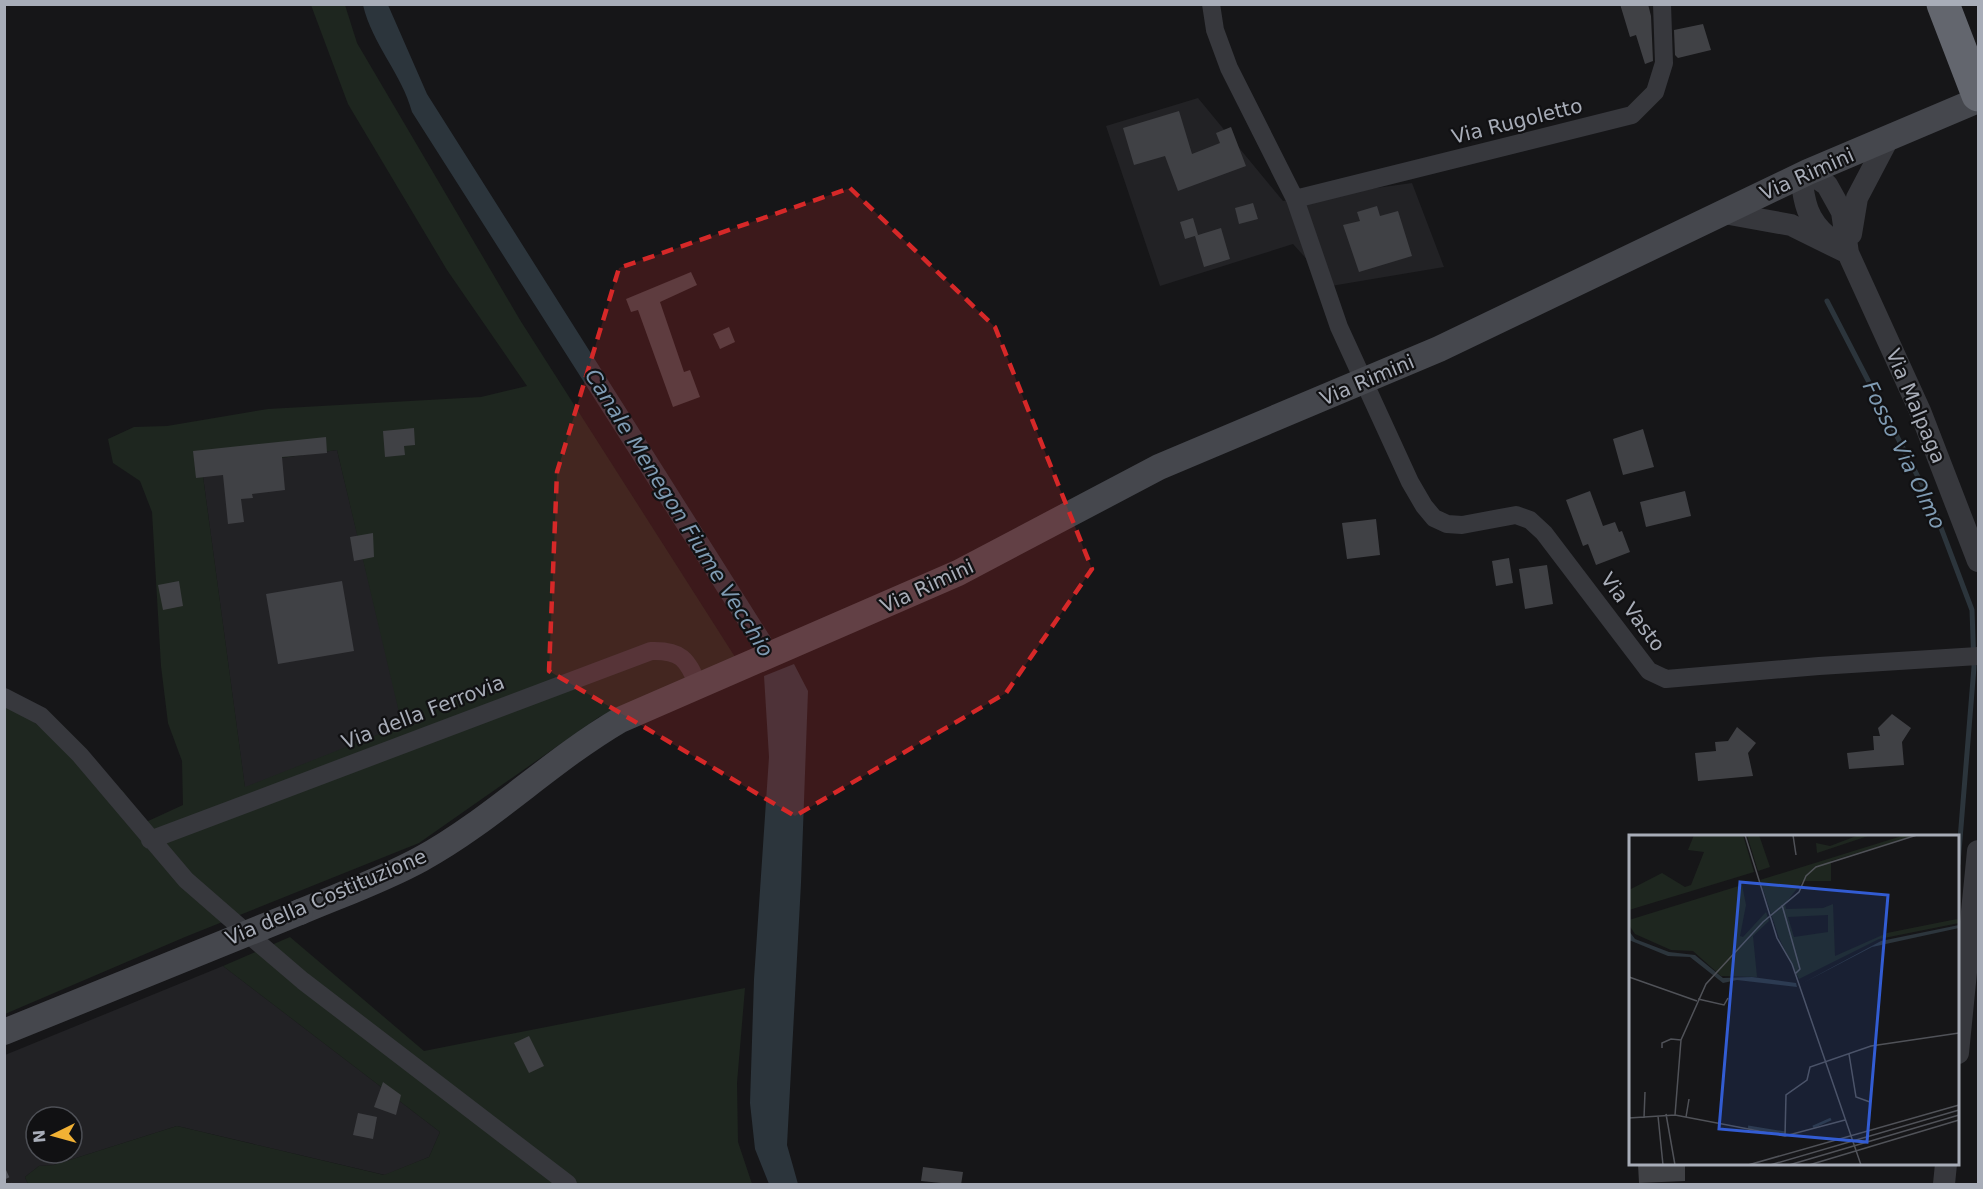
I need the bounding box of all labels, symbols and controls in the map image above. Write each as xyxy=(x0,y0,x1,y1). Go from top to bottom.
street label: Via Rugoletto xyxy=(1449,93,1585,149)
street label: Via Rimini xyxy=(1756,143,1858,205)
street label: Via Malpaga xyxy=(1881,345,1951,467)
street label: Via Rimini xyxy=(1316,349,1418,411)
water label: Canale Menegon Fiume Vecchio xyxy=(580,365,778,661)
water label: Fosso Via Olmo xyxy=(1858,377,1950,533)
street label: Via Rimini xyxy=(877,554,977,618)
street label: Via Vasto xyxy=(1596,568,1670,656)
street label: Via della Ferrovia xyxy=(338,670,508,754)
inset map xyxy=(1629,835,1959,1165)
street label: Via della Costituzione xyxy=(222,844,430,950)
north arrow xyxy=(24,1105,84,1165)
text: N xyxy=(30,1129,50,1144)

